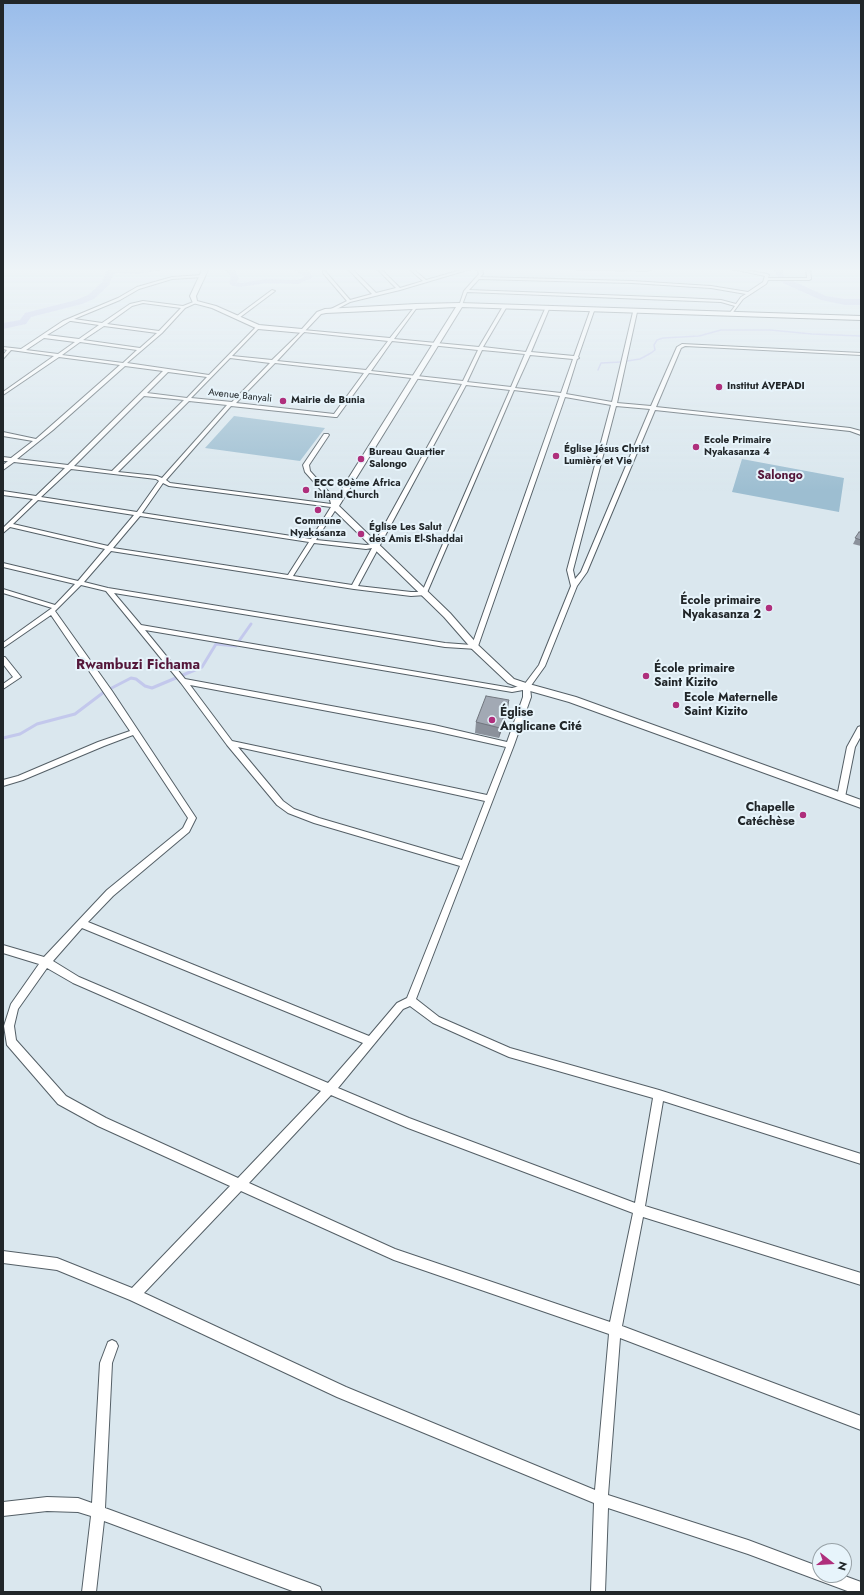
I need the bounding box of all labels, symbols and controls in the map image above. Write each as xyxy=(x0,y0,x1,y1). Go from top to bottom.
place label: Institut AVEPADI xyxy=(727,381,805,393)
marker: Institut AVEPADI xyxy=(714,382,724,392)
street label: Avenue Banyali xyxy=(208,387,272,405)
place label: Mairie de Bunia xyxy=(291,395,365,407)
marker: Mairie de Bunia xyxy=(278,396,288,406)
place label: Ecole Primaire Nyakasanza 4 xyxy=(704,435,771,458)
marker: Ecole Primaire Nyakasanza 4 xyxy=(691,442,701,452)
place label: Église Jésus Christ Lumière et Vie xyxy=(564,444,649,468)
place label: Bureau Quartier Salongo xyxy=(369,447,445,470)
marker: Église Jésus Christ Lumière et Vie xyxy=(551,451,561,461)
marker: Bureau Quartier Salongo xyxy=(356,454,366,464)
district label: Salongo xyxy=(757,469,803,483)
place label: ECC 80ème Africa Inland Church xyxy=(314,478,401,502)
marker: ECC 80ème Africa Inland Church xyxy=(301,485,311,495)
marker: Commune Nyakasanza xyxy=(313,505,323,515)
place label: Commune Nyakasanza xyxy=(290,516,346,540)
place label: Église Les Salut des Amis El-Shaddai xyxy=(369,522,463,546)
marker: Église Les Salut des Amis El-Shaddai xyxy=(356,529,366,539)
place label: École primaire Nyakasanza 2 xyxy=(680,594,761,622)
marker: École primaire Nyakasanza 2 xyxy=(764,603,774,613)
district label: Rwambuzi Fichama xyxy=(76,658,200,674)
place label: École primaire Saint Kizito xyxy=(654,662,735,690)
marker: École primaire Saint Kizito xyxy=(641,671,651,681)
place label: Ecole Maternelle Saint Kizito xyxy=(684,691,778,719)
marker: Ecole Maternelle Saint Kizito xyxy=(671,700,681,710)
place label: Église Anglicane Cité xyxy=(500,706,582,734)
marker: Église Anglicane Cité xyxy=(487,715,497,725)
place label: Chapelle Catéchèse xyxy=(737,801,795,829)
marker: Chapelle Catéchèse xyxy=(798,810,808,820)
north arrow xyxy=(812,1543,852,1583)
text: N xyxy=(834,1560,851,1573)

